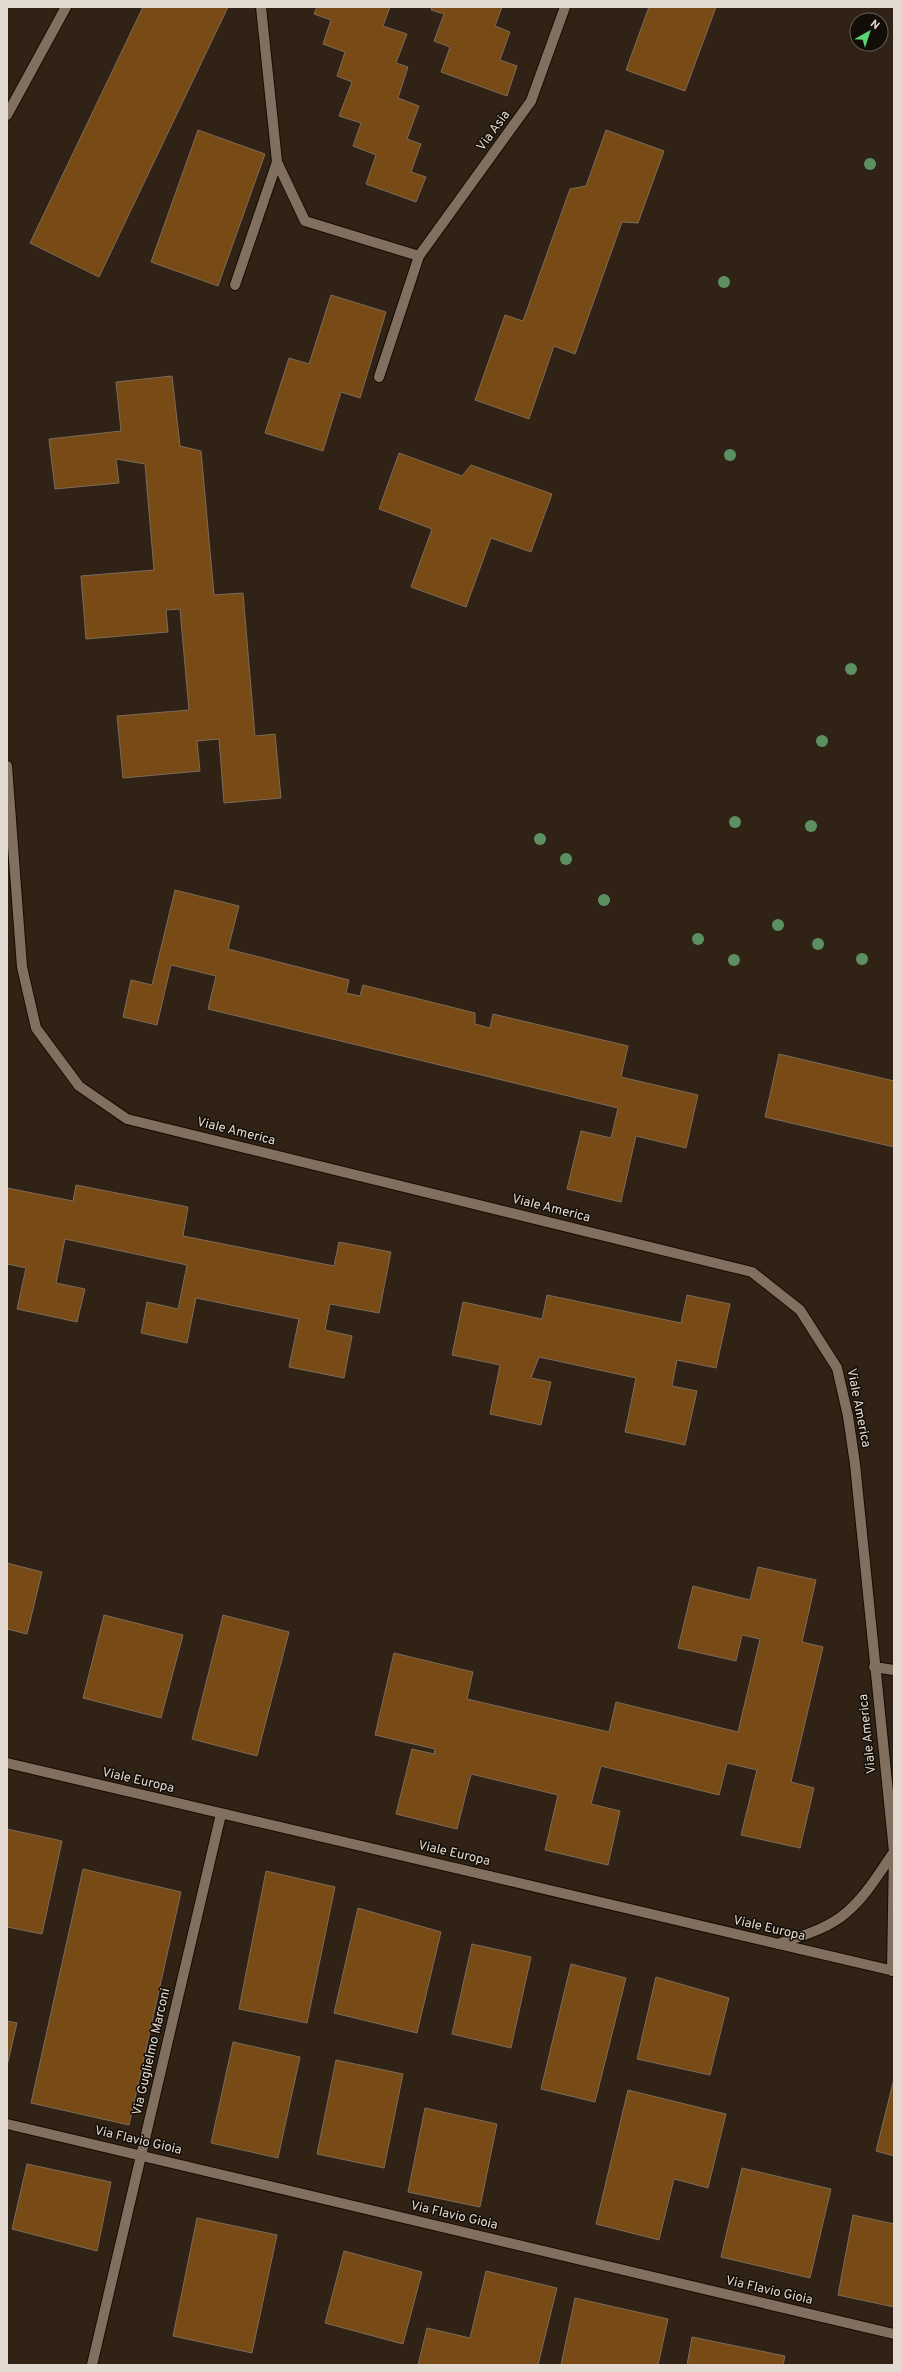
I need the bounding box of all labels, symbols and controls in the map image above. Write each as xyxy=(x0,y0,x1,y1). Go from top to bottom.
north arrow xyxy=(849,12,889,52)
text: N xyxy=(867,17,882,33)
street label: Via Asia xyxy=(474,108,514,154)
street label: Viale America xyxy=(195,1115,277,1149)
street label: Viale America xyxy=(510,1192,592,1226)
street label: Viale America xyxy=(842,1367,874,1449)
street label: Viale America xyxy=(856,1693,880,1775)
street label: Viale Europa xyxy=(100,1765,176,1797)
street label: Viale Europa xyxy=(416,1838,492,1870)
street label: Viale Europa xyxy=(731,1913,807,1945)
street label: Via Guglielmo Marconi xyxy=(130,1987,174,2117)
street label: Via Flavio Gioia xyxy=(93,2123,183,2159)
street label: Via Flavio Gioia xyxy=(409,2198,499,2234)
street label: Via Flavio Gioia xyxy=(724,2273,814,2309)

